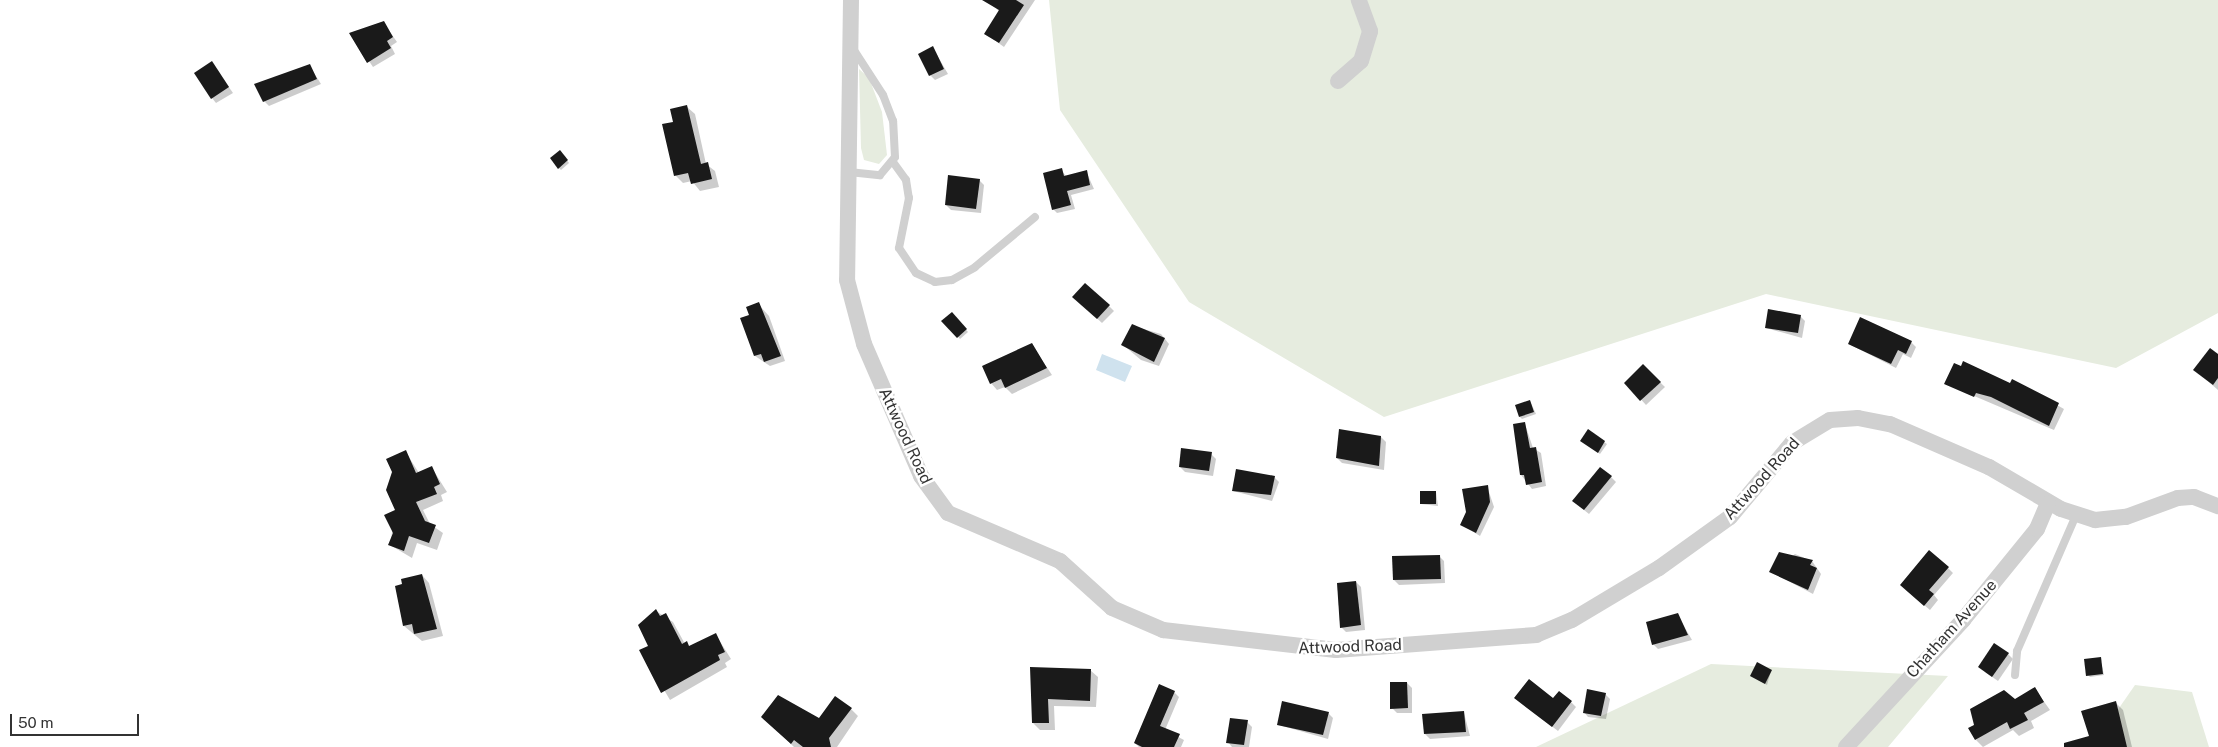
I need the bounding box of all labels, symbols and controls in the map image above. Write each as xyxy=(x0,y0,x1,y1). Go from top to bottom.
street label: Attwood Road xyxy=(874,385,936,487)
street label: Attwood Road xyxy=(1720,434,1804,524)
street label: Chatham Avenue xyxy=(1903,576,2001,682)
street label: Attwood Road xyxy=(1298,636,1402,658)
scale bar xyxy=(12,704,141,736)
text: 50 m xyxy=(18,714,53,731)

